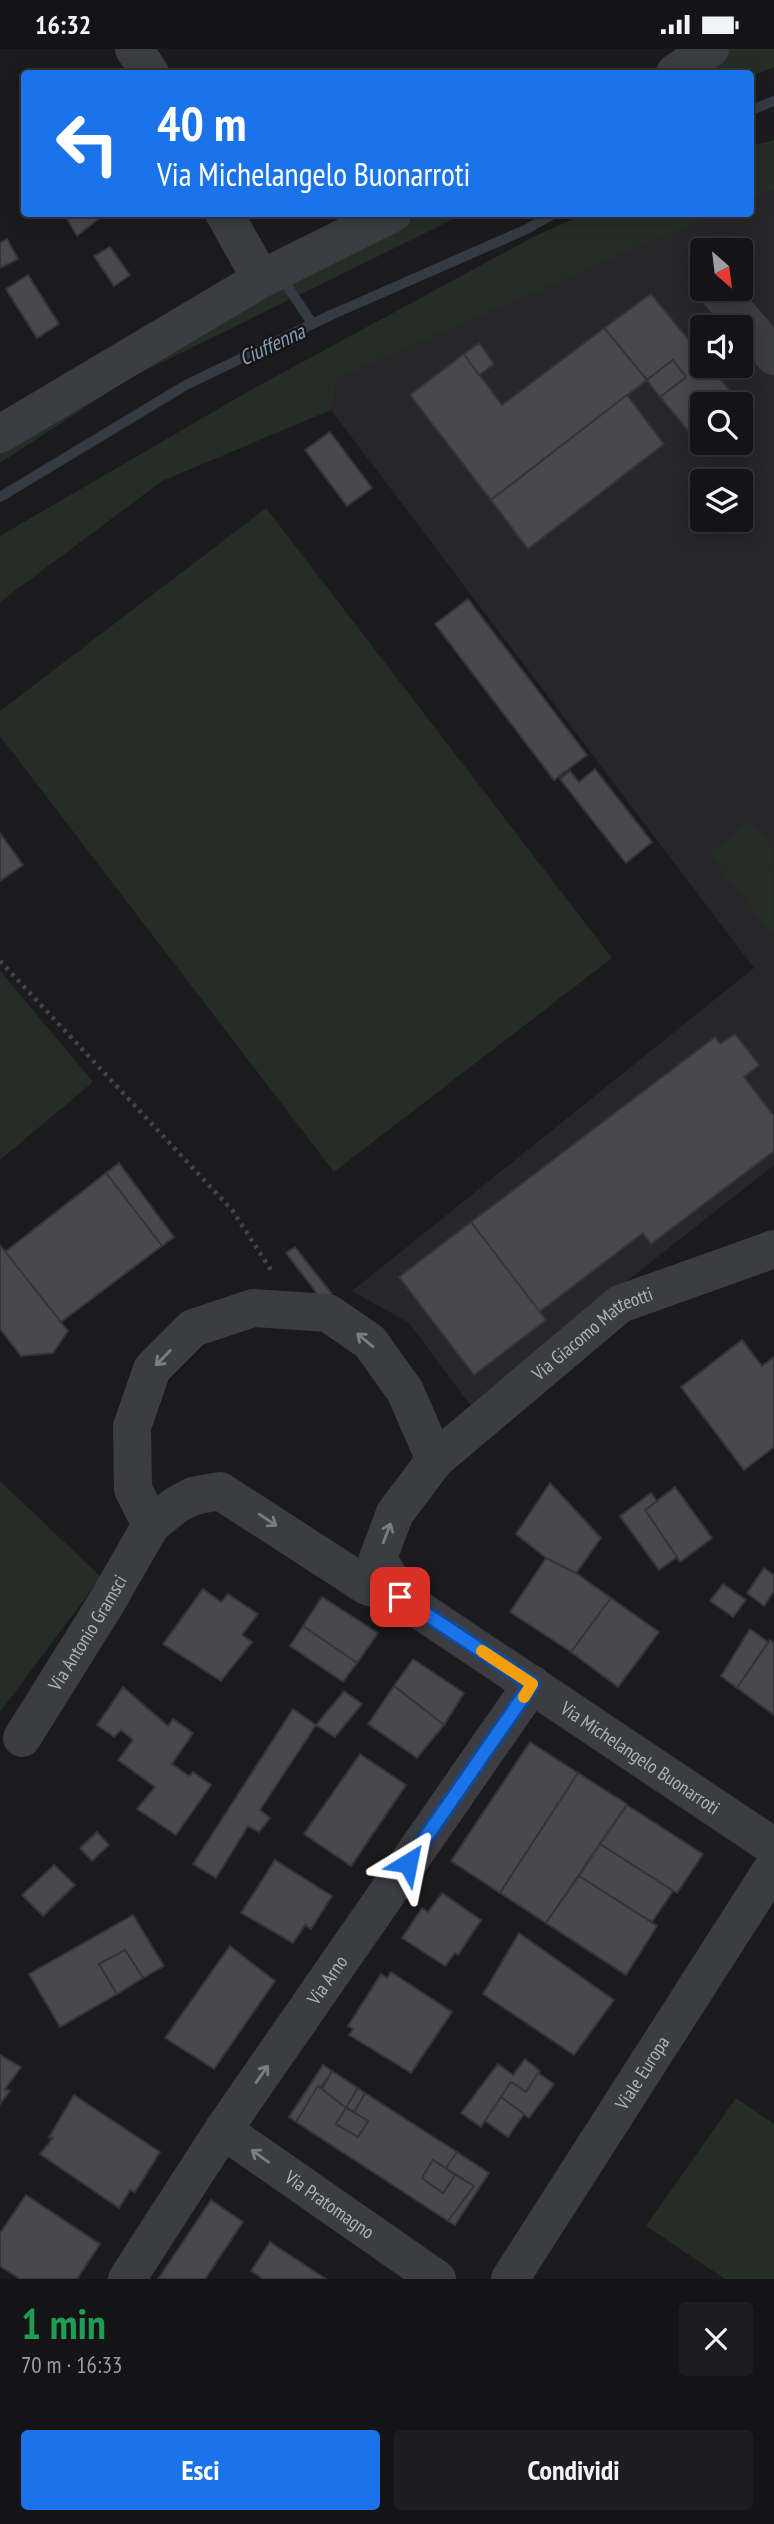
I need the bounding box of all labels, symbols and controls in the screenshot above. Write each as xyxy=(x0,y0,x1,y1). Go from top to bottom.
text: 16:32 xyxy=(35,8,91,41)
text: 40 m xyxy=(157,91,246,155)
icon: left xyxy=(42,98,133,189)
text: Via Michelangelo Buonarroti xyxy=(157,153,471,195)
north arrow xyxy=(690,238,752,301)
map controls xyxy=(690,238,753,532)
button: sound xyxy=(690,315,753,378)
water label: Ciuffenna xyxy=(235,317,310,371)
button: search xyxy=(690,392,753,455)
button: layers xyxy=(690,469,753,532)
street label: Via Giacomo Matteotti xyxy=(526,1281,656,1386)
one-way arrow xyxy=(357,1332,375,1348)
one-way arrow xyxy=(155,1350,172,1367)
one-way arrow xyxy=(257,1513,277,1527)
one-way arrow xyxy=(382,1522,395,1544)
pin xyxy=(370,1567,430,1627)
street label: Via Antonio Gramsci xyxy=(42,1571,132,1696)
icon: arrive xyxy=(381,1578,419,1616)
street label: Via Michelangelo Buonarroti xyxy=(555,1695,724,1819)
position arrow xyxy=(371,1826,445,1900)
street label: Via Arno xyxy=(301,1950,353,2010)
street label: Viale Europa xyxy=(609,2031,674,2115)
one-way arrow xyxy=(255,2065,269,2084)
one-way arrow xyxy=(251,2149,270,2163)
street label: Via Pratomagno xyxy=(280,2164,379,2244)
text: 1 min xyxy=(21,2296,106,2351)
button: close xyxy=(679,2302,753,2376)
text: 70 m · 16:33 xyxy=(21,2350,122,2379)
button: Esci xyxy=(21,2430,380,2510)
button: Condividi xyxy=(394,2430,753,2510)

